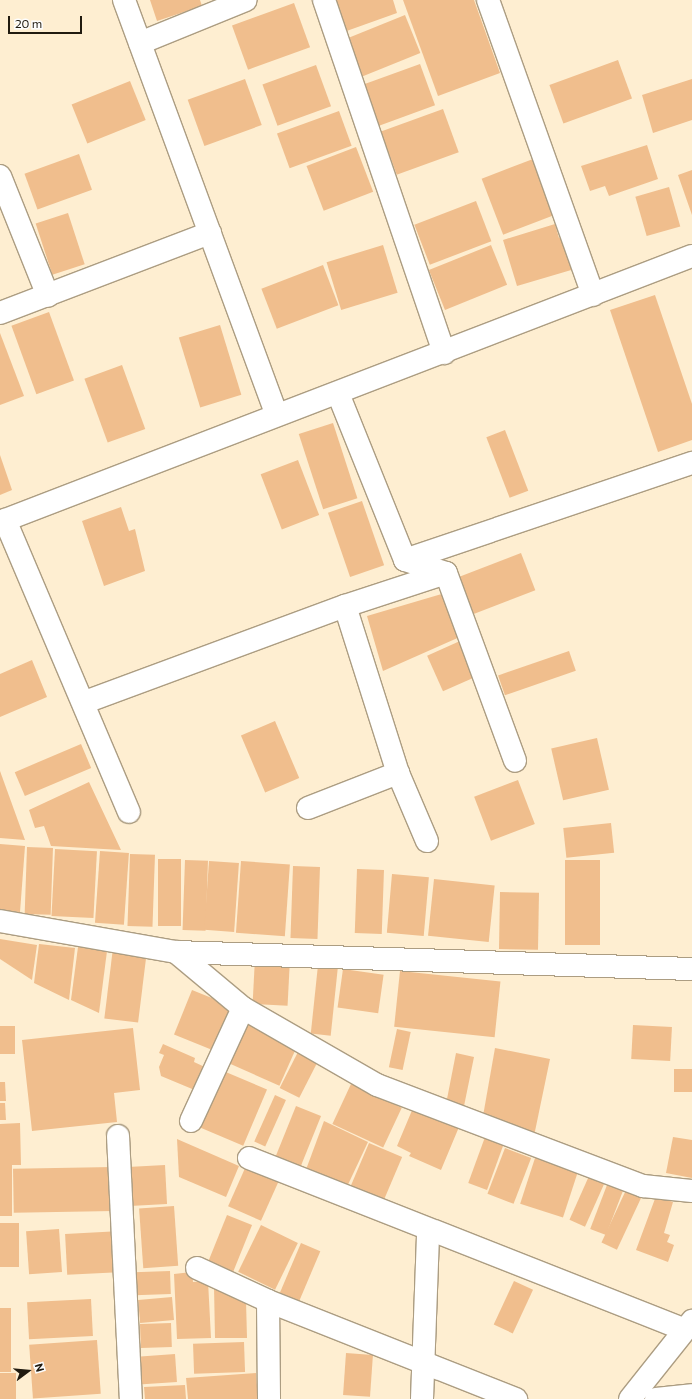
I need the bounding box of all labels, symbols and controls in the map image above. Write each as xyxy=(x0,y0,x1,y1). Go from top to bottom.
scale bar xyxy=(10,8,84,34)
text: 20 m xyxy=(15,16,42,30)
north arrow xyxy=(8,1351,48,1391)
text: N xyxy=(33,1362,47,1373)

